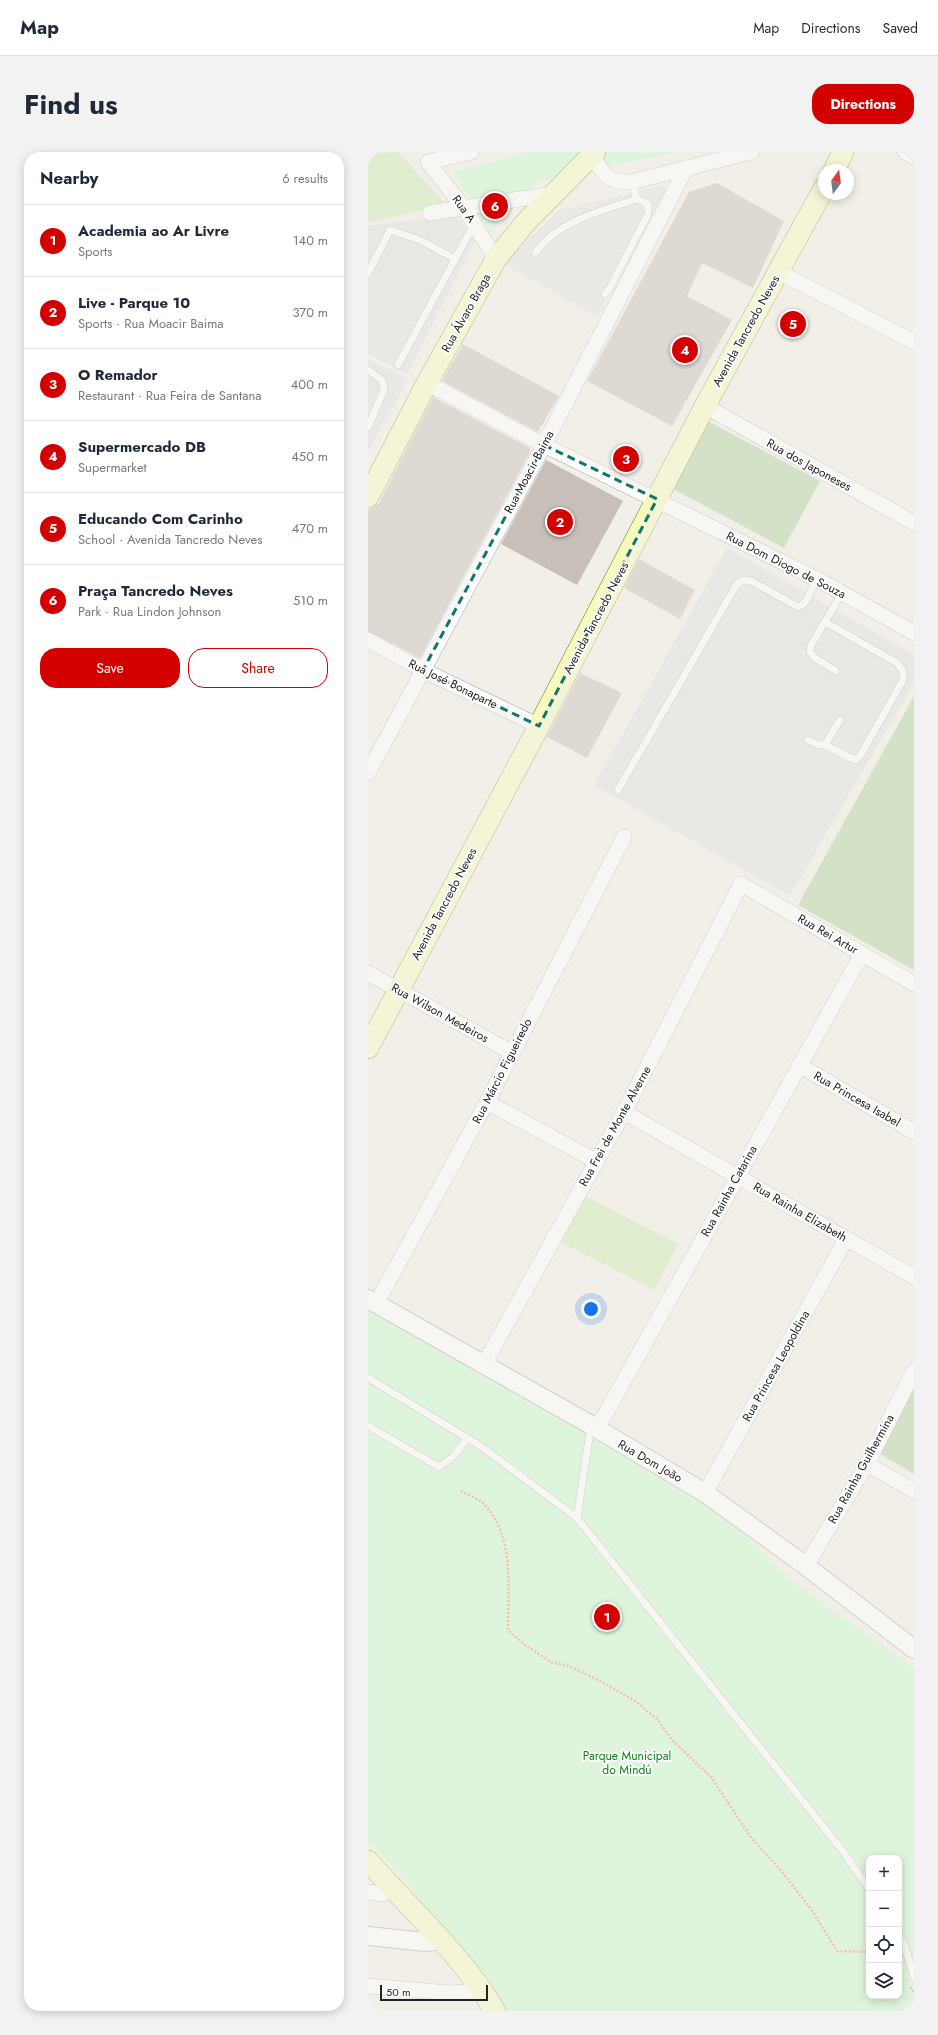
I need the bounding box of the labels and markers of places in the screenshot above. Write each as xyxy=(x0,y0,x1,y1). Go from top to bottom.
pin: 6 xyxy=(482,191,508,221)
pin: 5 xyxy=(780,309,806,339)
pin: 4 xyxy=(672,335,698,365)
pin: 3 xyxy=(613,444,639,474)
pin: 2 xyxy=(547,507,573,537)
pin: 1 xyxy=(594,1602,620,1632)

